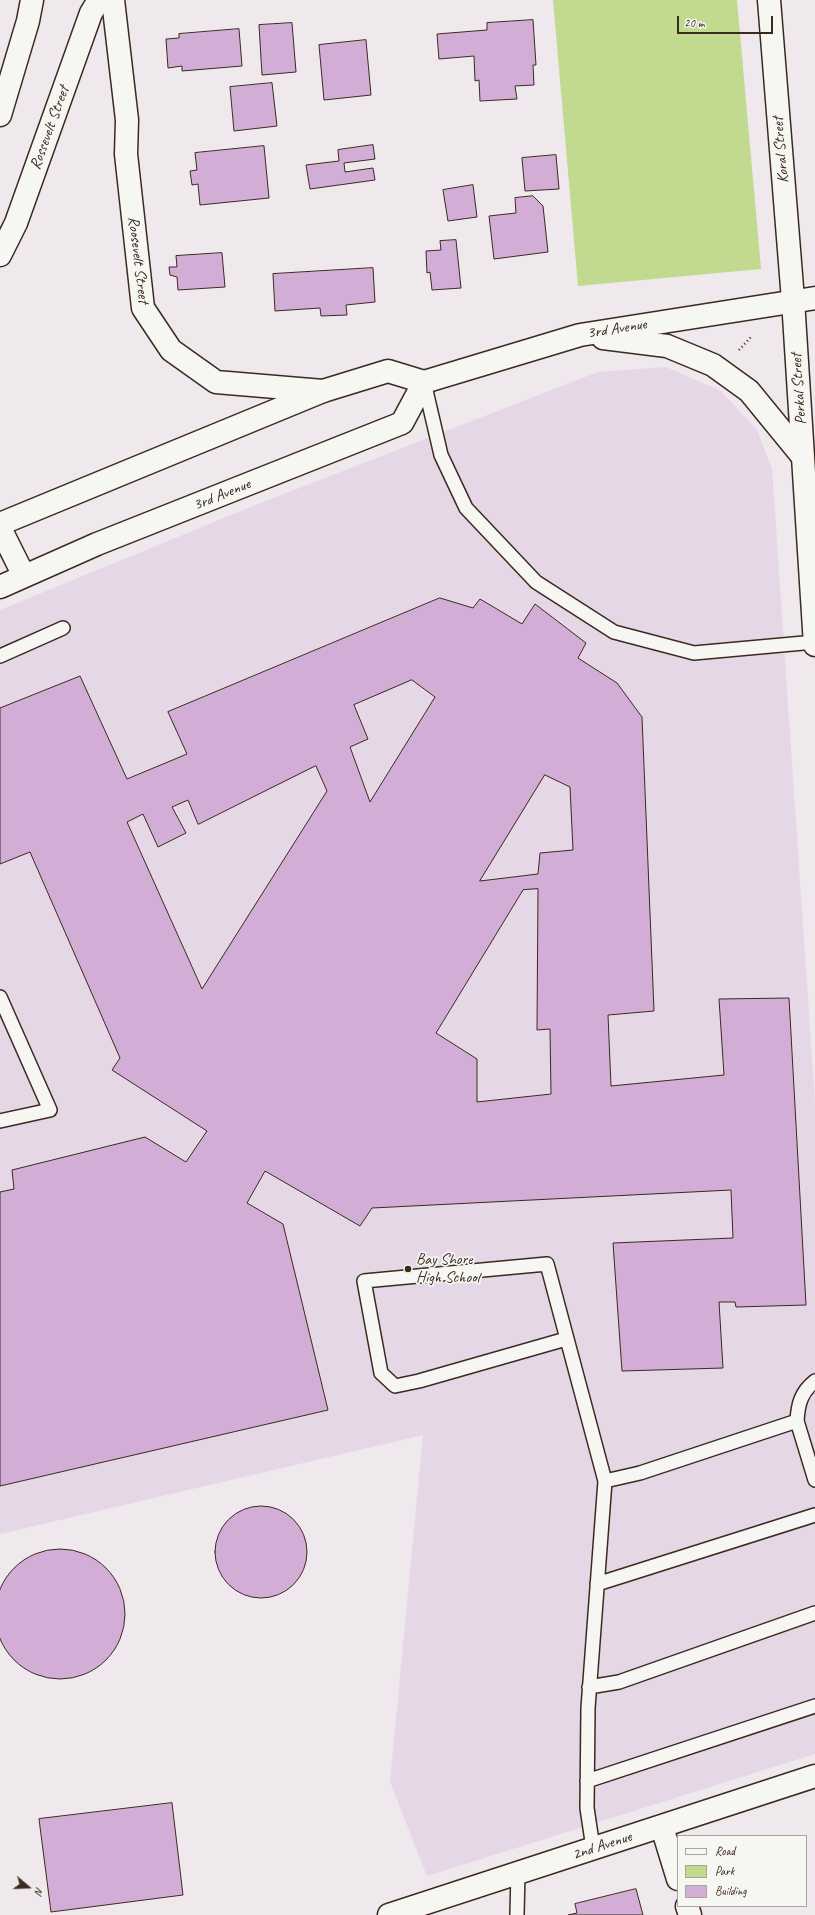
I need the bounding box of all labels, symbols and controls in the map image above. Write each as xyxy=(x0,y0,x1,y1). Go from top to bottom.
scale bar xyxy=(679,8,775,34)
text: 20 m xyxy=(684,15,704,31)
street label: Rossevelt Street xyxy=(26,84,74,172)
street label: Koral Street xyxy=(769,116,793,184)
street label: Roosevelt Street xyxy=(123,215,153,305)
street label: 3rd Avenue xyxy=(586,315,648,343)
street label: Perkal Street xyxy=(787,353,811,425)
street label: 3rd Avenue xyxy=(191,475,253,515)
place label: Bay Shore High School xyxy=(416,1250,479,1288)
marker: Bay Shore High School xyxy=(403,1264,413,1274)
street label: 2nd Avenue xyxy=(570,1827,634,1865)
legend xyxy=(677,1835,807,1907)
text: Road xyxy=(715,1843,735,1859)
text: Park xyxy=(715,1863,734,1879)
north arrow xyxy=(8,1867,48,1907)
text: Building xyxy=(715,1883,747,1899)
text: N xyxy=(32,1885,47,1896)

